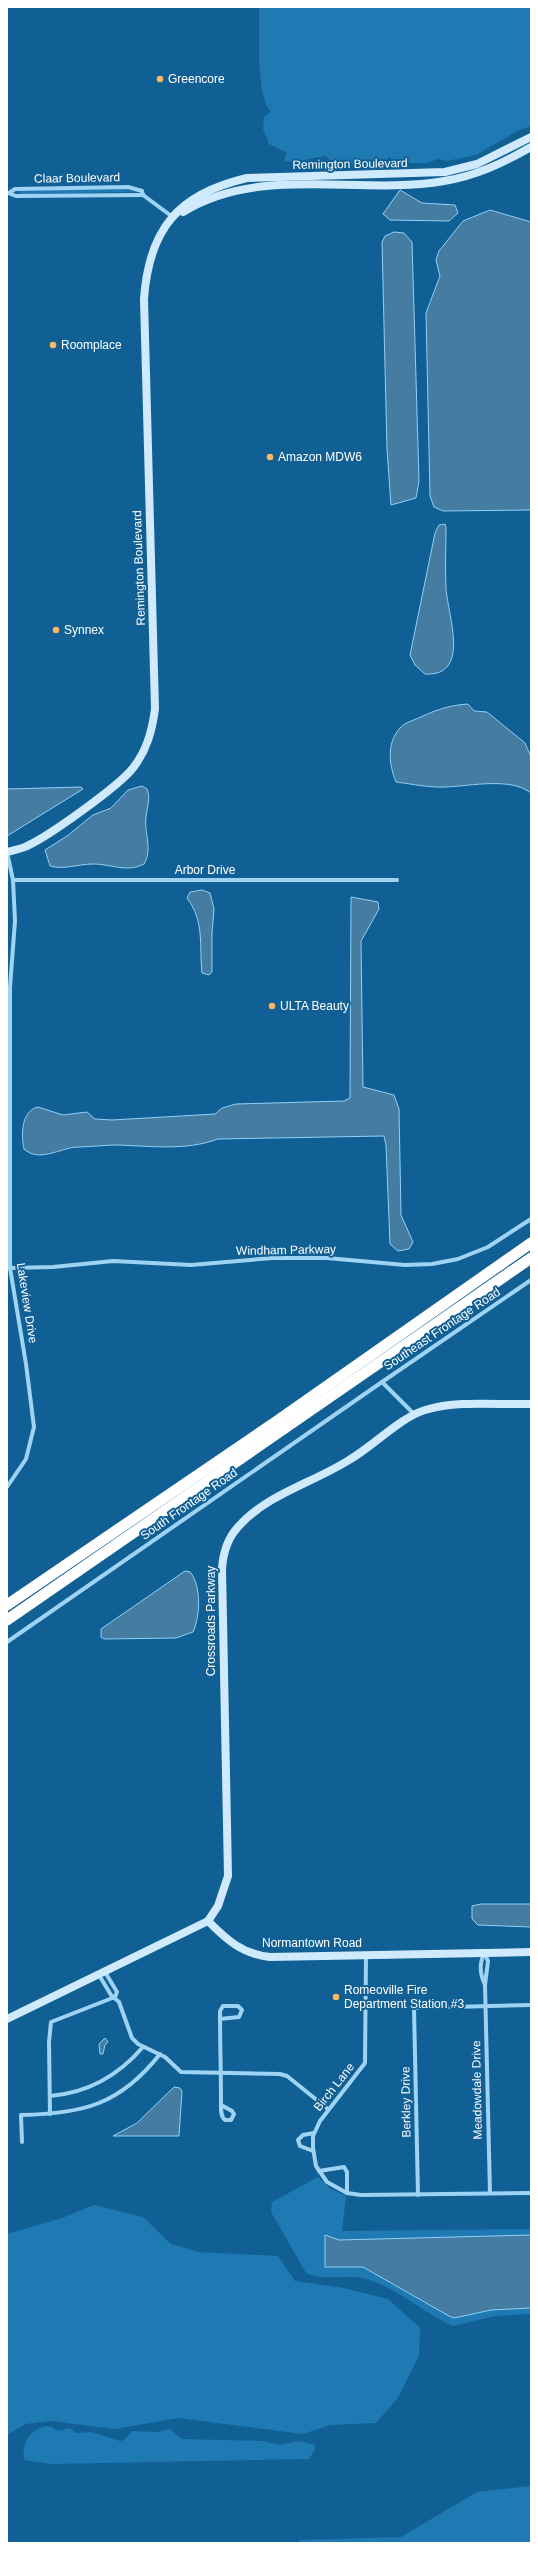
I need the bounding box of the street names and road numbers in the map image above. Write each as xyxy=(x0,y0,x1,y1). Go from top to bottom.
street label: Remington Boulevard xyxy=(292,156,408,172)
street label: Claar Boulevard xyxy=(34,170,120,186)
street label: Remington Boulevard xyxy=(130,510,148,626)
street label: Arbor Drive xyxy=(175,863,236,877)
street label: Windham Parkway xyxy=(236,1242,336,1258)
street label: Lakeview Drive xyxy=(14,1262,40,1345)
street label: Southeast Frontage Road xyxy=(381,1285,503,1373)
street label: South Frontage Road xyxy=(138,1465,240,1543)
street label: Crossroads Parkway xyxy=(204,1566,218,1676)
street label: Normantown Road xyxy=(262,1936,362,1950)
street label: Meadowdale Drive xyxy=(469,2040,485,2140)
street label: Birch Lane xyxy=(311,2060,357,2114)
street label: Berkley Drive xyxy=(398,2066,414,2138)

